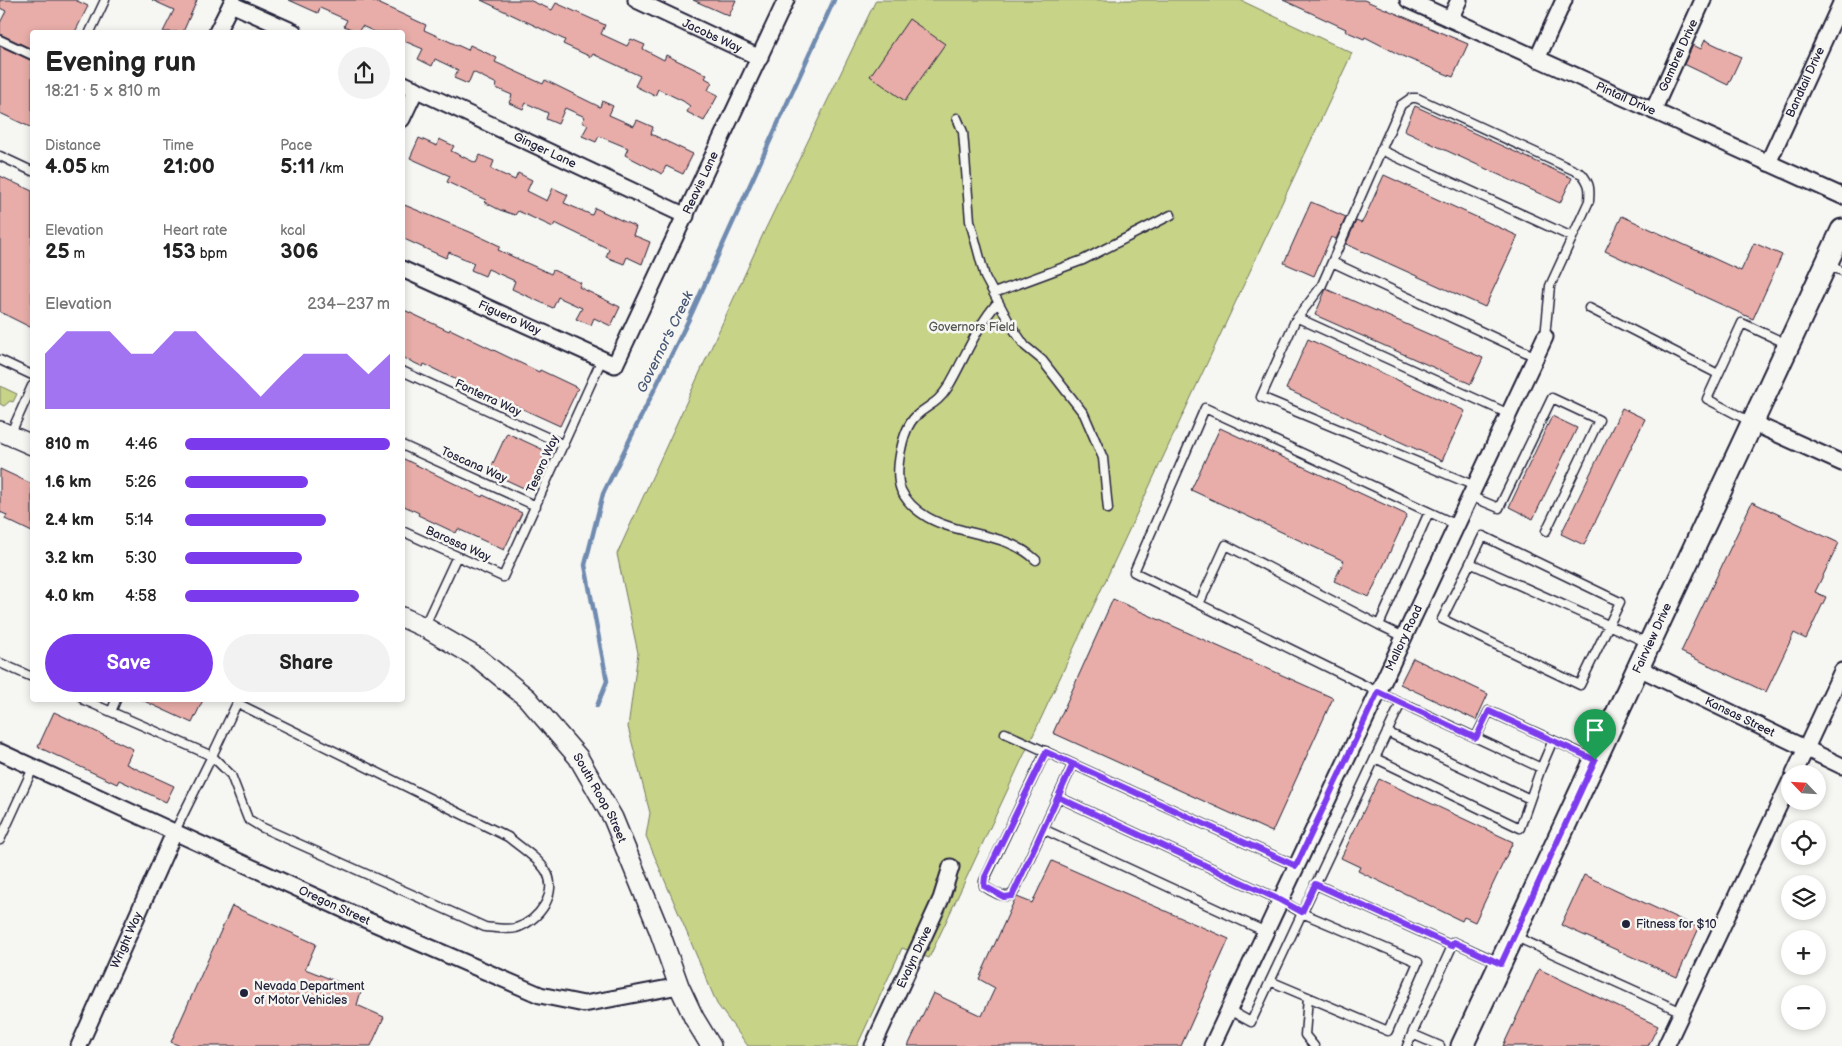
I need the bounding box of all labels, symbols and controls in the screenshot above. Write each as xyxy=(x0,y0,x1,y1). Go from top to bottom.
street label: Jacobs Way xyxy=(680,15,745,56)
street label: Gambrel Drive xyxy=(1655,17,1701,94)
street label: Bandtail Drive xyxy=(1782,44,1828,120)
text: Evening run xyxy=(45,46,196,79)
button: share xyxy=(338,47,390,99)
street label: Pintail Drive xyxy=(1593,78,1658,118)
text: 18:21 · 5 × 810 m xyxy=(45,82,161,101)
street label: Ginger Lane xyxy=(511,129,579,171)
text: Distance xyxy=(45,137,101,154)
text: Time xyxy=(163,137,194,154)
text: Pace xyxy=(280,137,312,154)
street label: Reavis Lane xyxy=(679,149,722,216)
text: 4.05 xyxy=(45,154,87,179)
text: 21:00 xyxy=(163,154,215,179)
text: 5:11 xyxy=(280,154,315,179)
text: km xyxy=(87,160,109,177)
text: /km xyxy=(315,160,344,177)
text: Elevation xyxy=(45,222,103,239)
text: Heart rate xyxy=(163,222,227,239)
text: kcal xyxy=(280,222,305,239)
text: 25 xyxy=(45,239,70,264)
text: 153 xyxy=(163,239,196,264)
text: 306 xyxy=(280,239,318,264)
text: m xyxy=(70,245,85,262)
text: bpm xyxy=(196,245,227,262)
water label: Governor's Creek xyxy=(633,287,697,396)
text: Elevation xyxy=(45,295,112,314)
text: 234–237 m xyxy=(307,295,390,314)
street label: Figuero Way xyxy=(476,297,544,338)
park label: Governors Field xyxy=(929,320,1015,335)
street label: Fonterra Way xyxy=(453,376,524,420)
street label: Tesoro Way xyxy=(524,432,563,495)
text: 810 m xyxy=(45,435,89,454)
text: 4:46 xyxy=(125,435,158,454)
street label: Toscana Way xyxy=(439,444,510,486)
text: 1.6 km xyxy=(45,473,91,492)
text: 5:26 xyxy=(125,473,157,492)
text: 2.4 km xyxy=(45,511,94,530)
text: 5:14 xyxy=(125,511,153,530)
street label: Barossa Way xyxy=(423,523,493,565)
text: 3.2 km xyxy=(45,549,94,568)
text: 5:30 xyxy=(125,549,157,568)
text: 4.0 km xyxy=(45,587,94,606)
text: 4:58 xyxy=(125,587,157,606)
street label: Fairview Drive xyxy=(1629,600,1675,676)
street label: Mallory Road xyxy=(1382,602,1426,673)
button: Save xyxy=(45,634,213,692)
button: Share xyxy=(223,634,390,692)
street label: Kansas Street xyxy=(1702,693,1778,740)
pin xyxy=(1574,709,1616,760)
icon: arrive xyxy=(1581,716,1609,744)
street label: South Roop Street xyxy=(570,750,630,845)
north arrow xyxy=(1781,765,1826,810)
map controls xyxy=(1781,765,1826,1030)
button: locate xyxy=(1781,820,1826,865)
button: layers xyxy=(1781,875,1826,920)
street label: Oregon Street xyxy=(296,883,373,928)
street label: Wright Way xyxy=(107,909,146,971)
place label: Fitness for $10 xyxy=(1636,917,1717,932)
marker: Fitness for $10 xyxy=(1620,918,1632,930)
street label: Evalyn Drive xyxy=(893,924,935,991)
button: + xyxy=(1781,930,1826,975)
place label: Nevada Department of Motor Vehicles xyxy=(254,979,365,1008)
button: − xyxy=(1781,985,1826,1030)
marker: Nevada Department of Motor Vehicles xyxy=(238,987,250,999)

